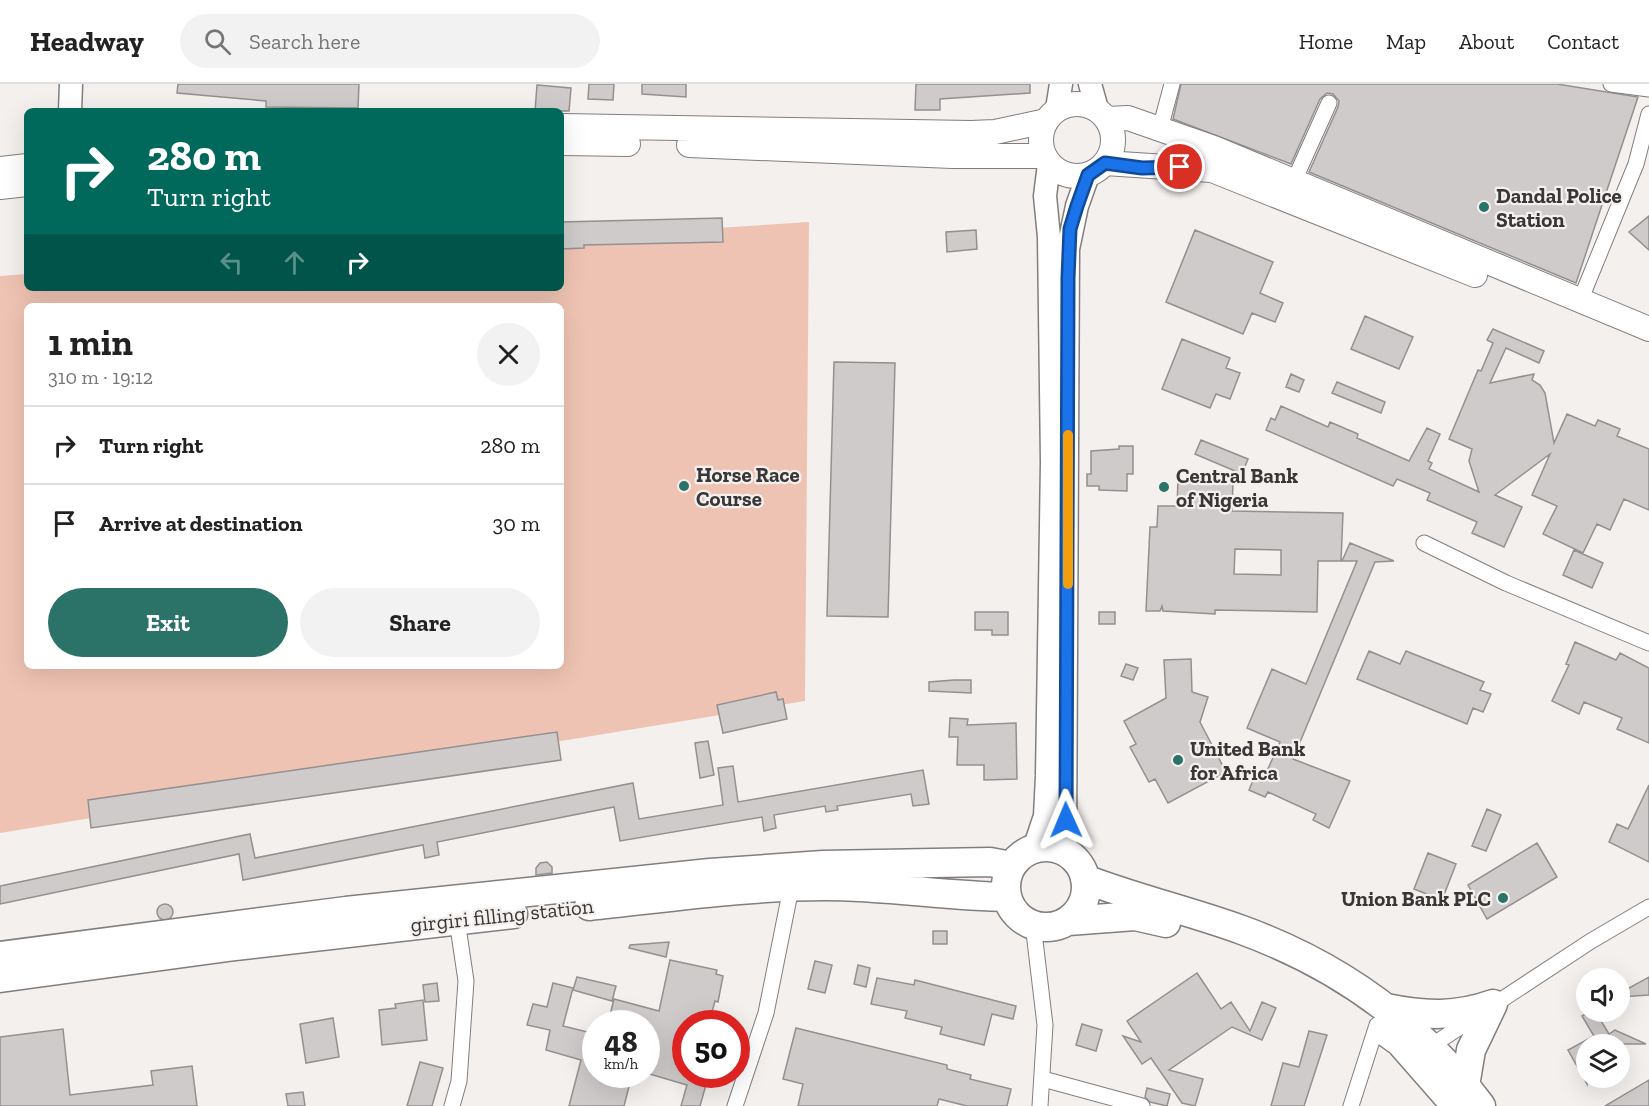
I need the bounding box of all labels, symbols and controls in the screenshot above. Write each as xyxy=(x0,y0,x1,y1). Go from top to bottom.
search box xyxy=(180,14,600,68)
text: Headway xyxy=(30,25,144,58)
icon: search xyxy=(201,25,234,58)
text: Search here xyxy=(249,28,360,55)
text: Home xyxy=(1299,29,1353,54)
text: Map xyxy=(1386,29,1426,54)
text: About xyxy=(1459,29,1514,54)
text: Contact xyxy=(1547,29,1619,54)
text: 280 m xyxy=(147,130,261,181)
icon: right xyxy=(48,132,126,210)
pin xyxy=(1154,141,1205,192)
icon: arrive xyxy=(1163,150,1196,183)
text: Turn right xyxy=(147,181,271,213)
place label: Dandal Police Station xyxy=(1496,183,1622,232)
marker: Dandal Police Station xyxy=(1477,200,1491,214)
icon: left xyxy=(215,246,248,279)
icon: ahead xyxy=(278,246,311,279)
icon: right xyxy=(341,246,374,279)
text: 1 min xyxy=(48,321,133,364)
button: close xyxy=(477,323,540,386)
text: 310 m · 19:12 xyxy=(48,365,153,389)
icon: right xyxy=(48,429,81,462)
text: Turn right xyxy=(99,432,203,459)
text: 280 m xyxy=(480,432,540,459)
place label: Horse Race Course xyxy=(696,462,800,511)
place label: Central Bank of Nigeria xyxy=(1176,463,1298,512)
marker: Horse Race Course xyxy=(677,479,691,493)
marker: Central Bank of Nigeria xyxy=(1157,480,1171,494)
icon: arrive xyxy=(48,507,81,540)
text: Arrive at destination xyxy=(99,510,302,537)
text: 30 m xyxy=(493,510,540,537)
button: Exit xyxy=(48,588,288,657)
button: Share xyxy=(300,588,540,657)
place label: United Bank for Africa xyxy=(1190,736,1306,785)
marker: United Bank for Africa xyxy=(1171,753,1185,767)
position arrow xyxy=(1034,788,1098,852)
place label: Union Bank PLC xyxy=(1341,886,1491,911)
marker: Union Bank PLC xyxy=(1496,891,1510,905)
street label: girgiri filling station xyxy=(409,893,595,937)
map controls xyxy=(1576,968,1630,1088)
button: sound xyxy=(1576,968,1630,1022)
speed limit sign: 50 xyxy=(672,1010,750,1088)
text: 48 xyxy=(604,1024,638,1060)
button: layers xyxy=(1576,1034,1630,1088)
text: km/h xyxy=(604,1055,638,1073)

